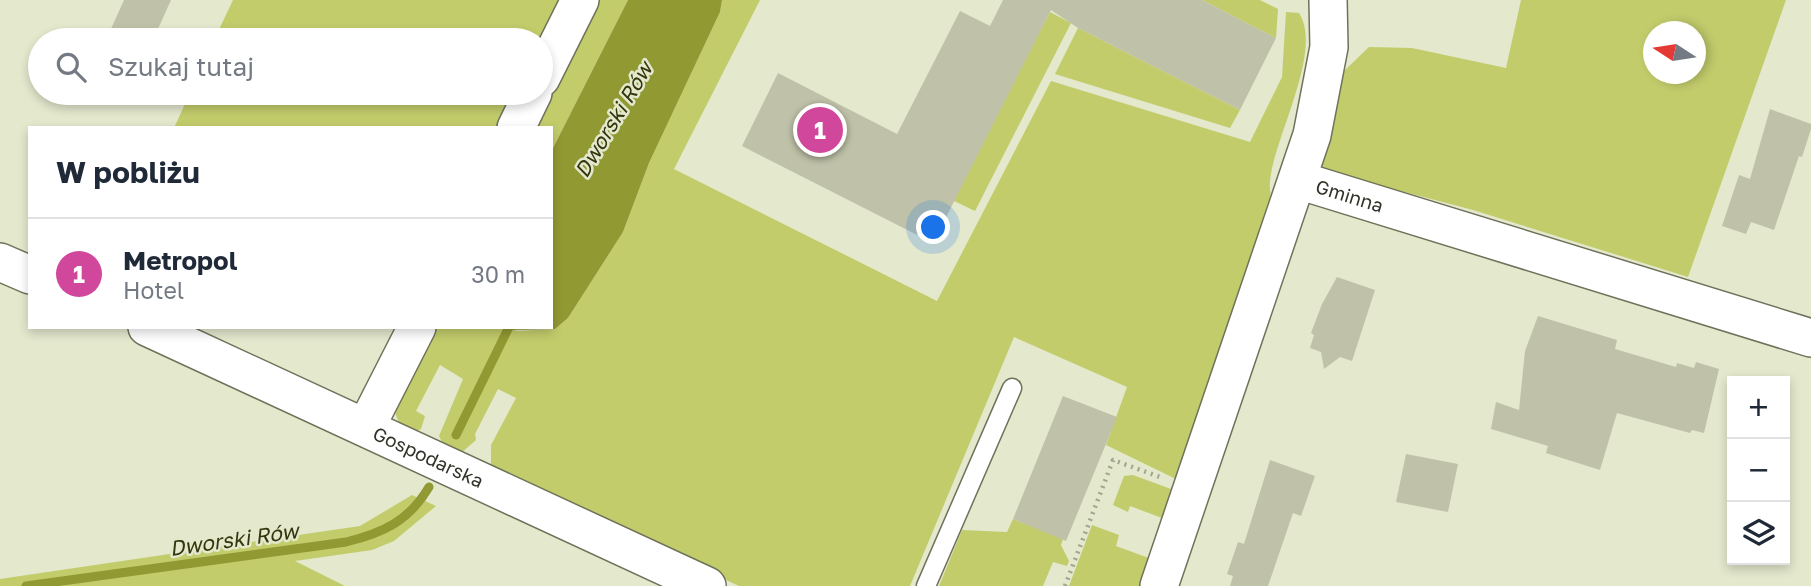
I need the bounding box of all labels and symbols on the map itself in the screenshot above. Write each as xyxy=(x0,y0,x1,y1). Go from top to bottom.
north arrow xyxy=(1643,21,1706,84)
water label: Dworski Rów xyxy=(569,55,659,182)
pin: 1 xyxy=(797,104,843,156)
street label: Gminna xyxy=(1313,174,1386,217)
your location xyxy=(916,210,950,244)
street label: Gospodarska xyxy=(370,421,488,492)
water label: Dworski Rów xyxy=(168,517,303,561)

